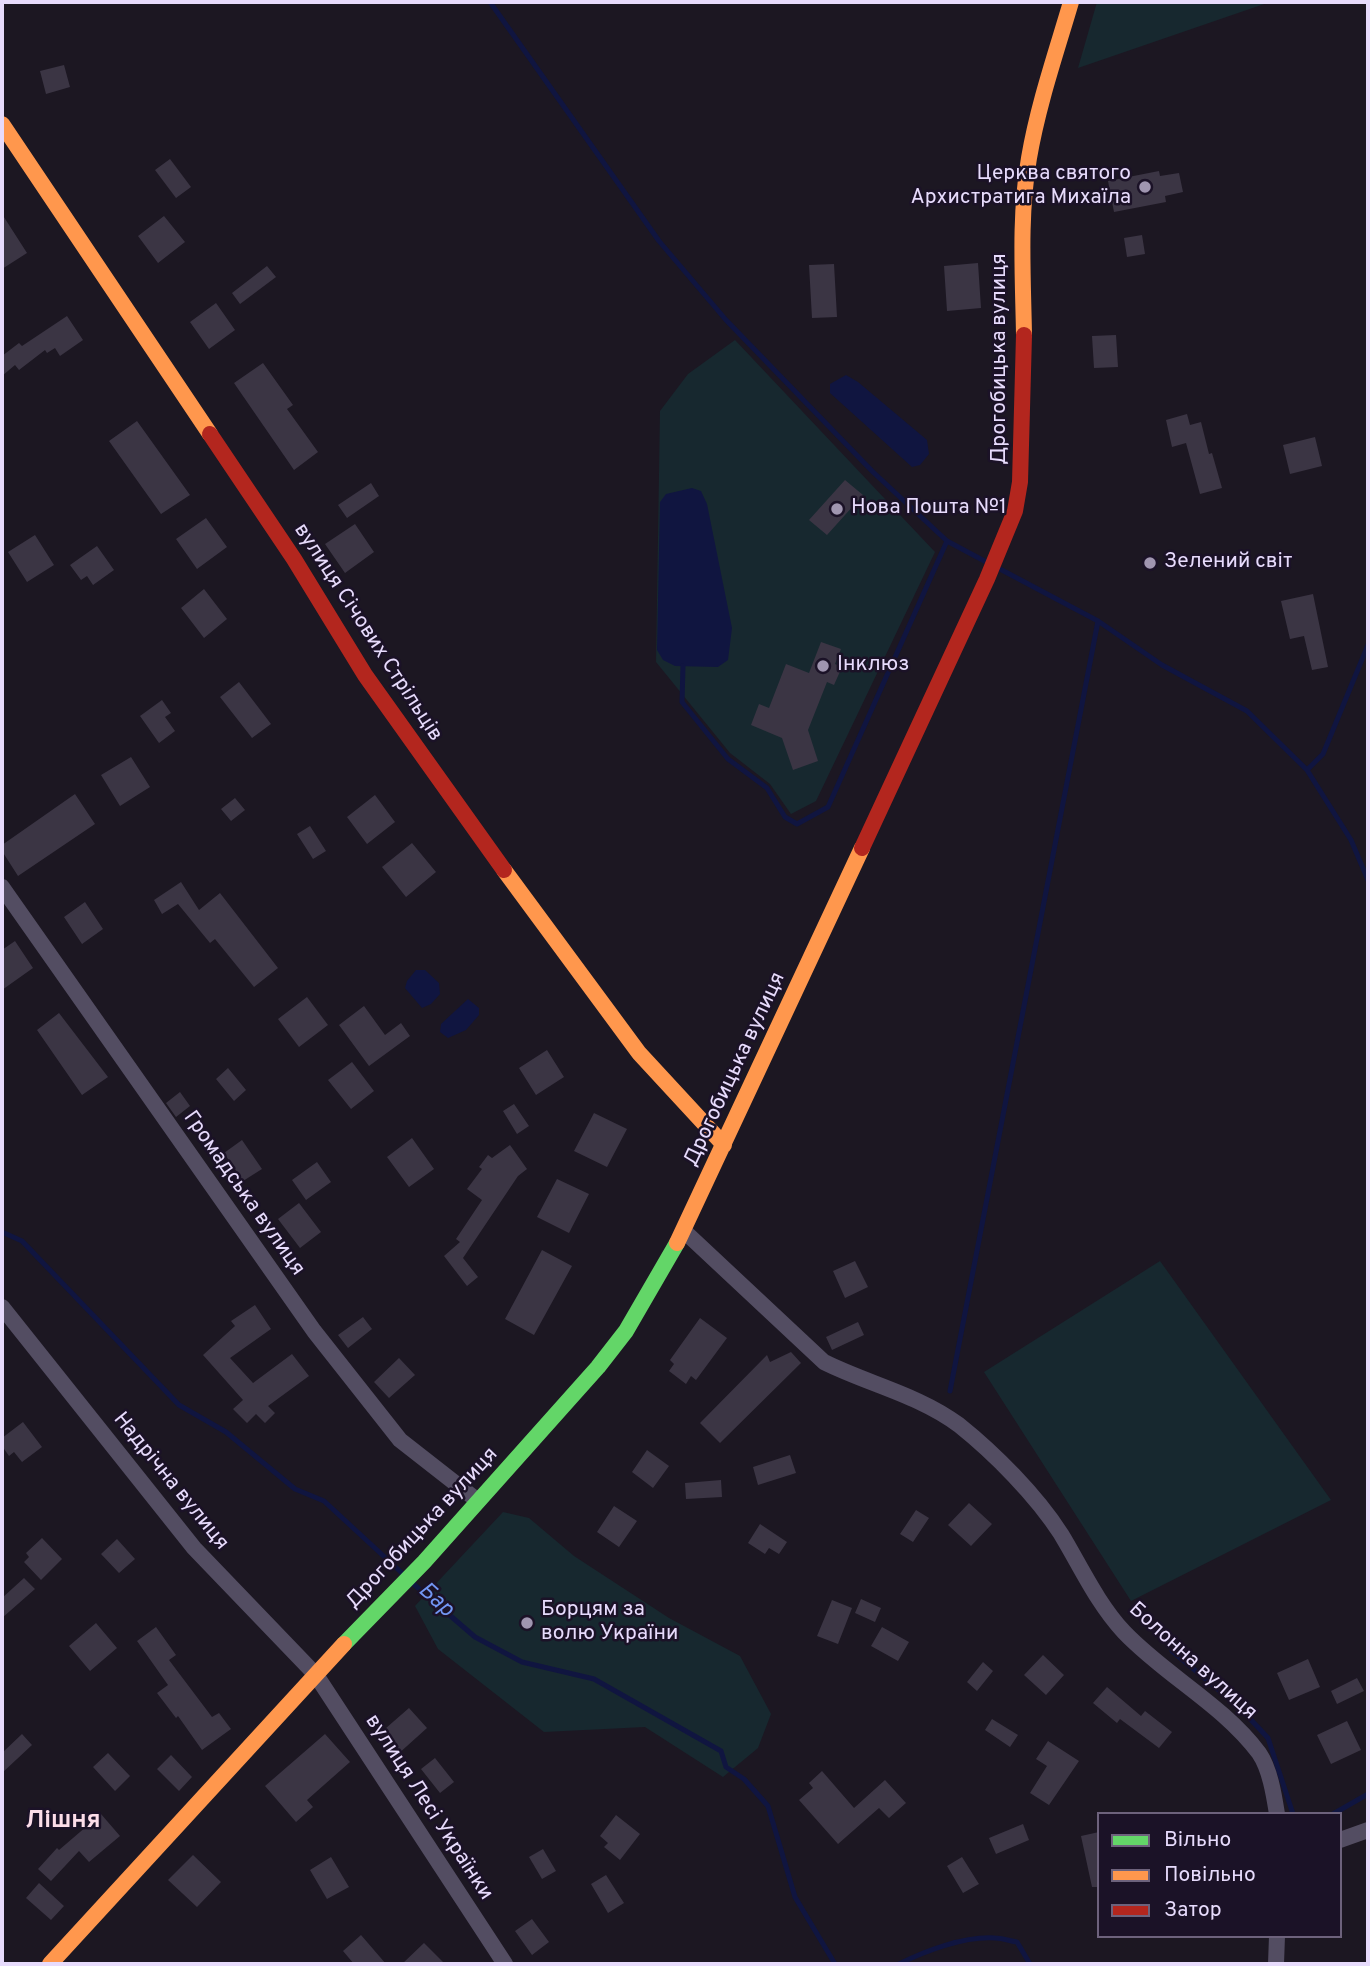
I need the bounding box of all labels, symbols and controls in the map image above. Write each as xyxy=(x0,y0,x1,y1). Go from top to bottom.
place label: Церква святого Архистратига Михаїла xyxy=(911,162,1131,212)
marker: Церква святого Архистратига Михаїла xyxy=(1137,179,1153,195)
street label: Дрогобицька вулиця xyxy=(988,253,1014,465)
place label: Нова Пошта №1 xyxy=(851,496,1007,522)
marker: Нова Пошта №1 xyxy=(829,501,845,517)
street label: вулиця Січових Стрільців xyxy=(287,519,447,747)
place label: Зелений світ xyxy=(1164,550,1292,576)
marker: Зелений світ xyxy=(1142,555,1158,571)
place label: Інклюз xyxy=(837,653,909,679)
marker: Інклюз xyxy=(815,658,831,674)
street label: Дрогобицька вулиця xyxy=(680,969,792,1171)
street label: Громадська вулиця xyxy=(177,1107,309,1281)
street label: Надрічна вулиця xyxy=(107,1408,233,1556)
street label: Дрогобицька вулиця xyxy=(342,1443,504,1615)
water label: Бар xyxy=(411,1578,459,1624)
place label: Борцям за волю України xyxy=(541,1598,678,1648)
street label: Болонна вулиця xyxy=(1123,1598,1261,1726)
marker: Борцям за волю України xyxy=(519,1615,535,1631)
street label: вулиця Лесі Українки xyxy=(359,1710,497,1906)
district label: Лішня xyxy=(25,1808,101,1836)
legend xyxy=(1097,1812,1342,1938)
text: Вільно xyxy=(1164,1827,1231,1854)
text: Повільно xyxy=(1164,1862,1256,1889)
text: Затор xyxy=(1164,1897,1222,1924)

